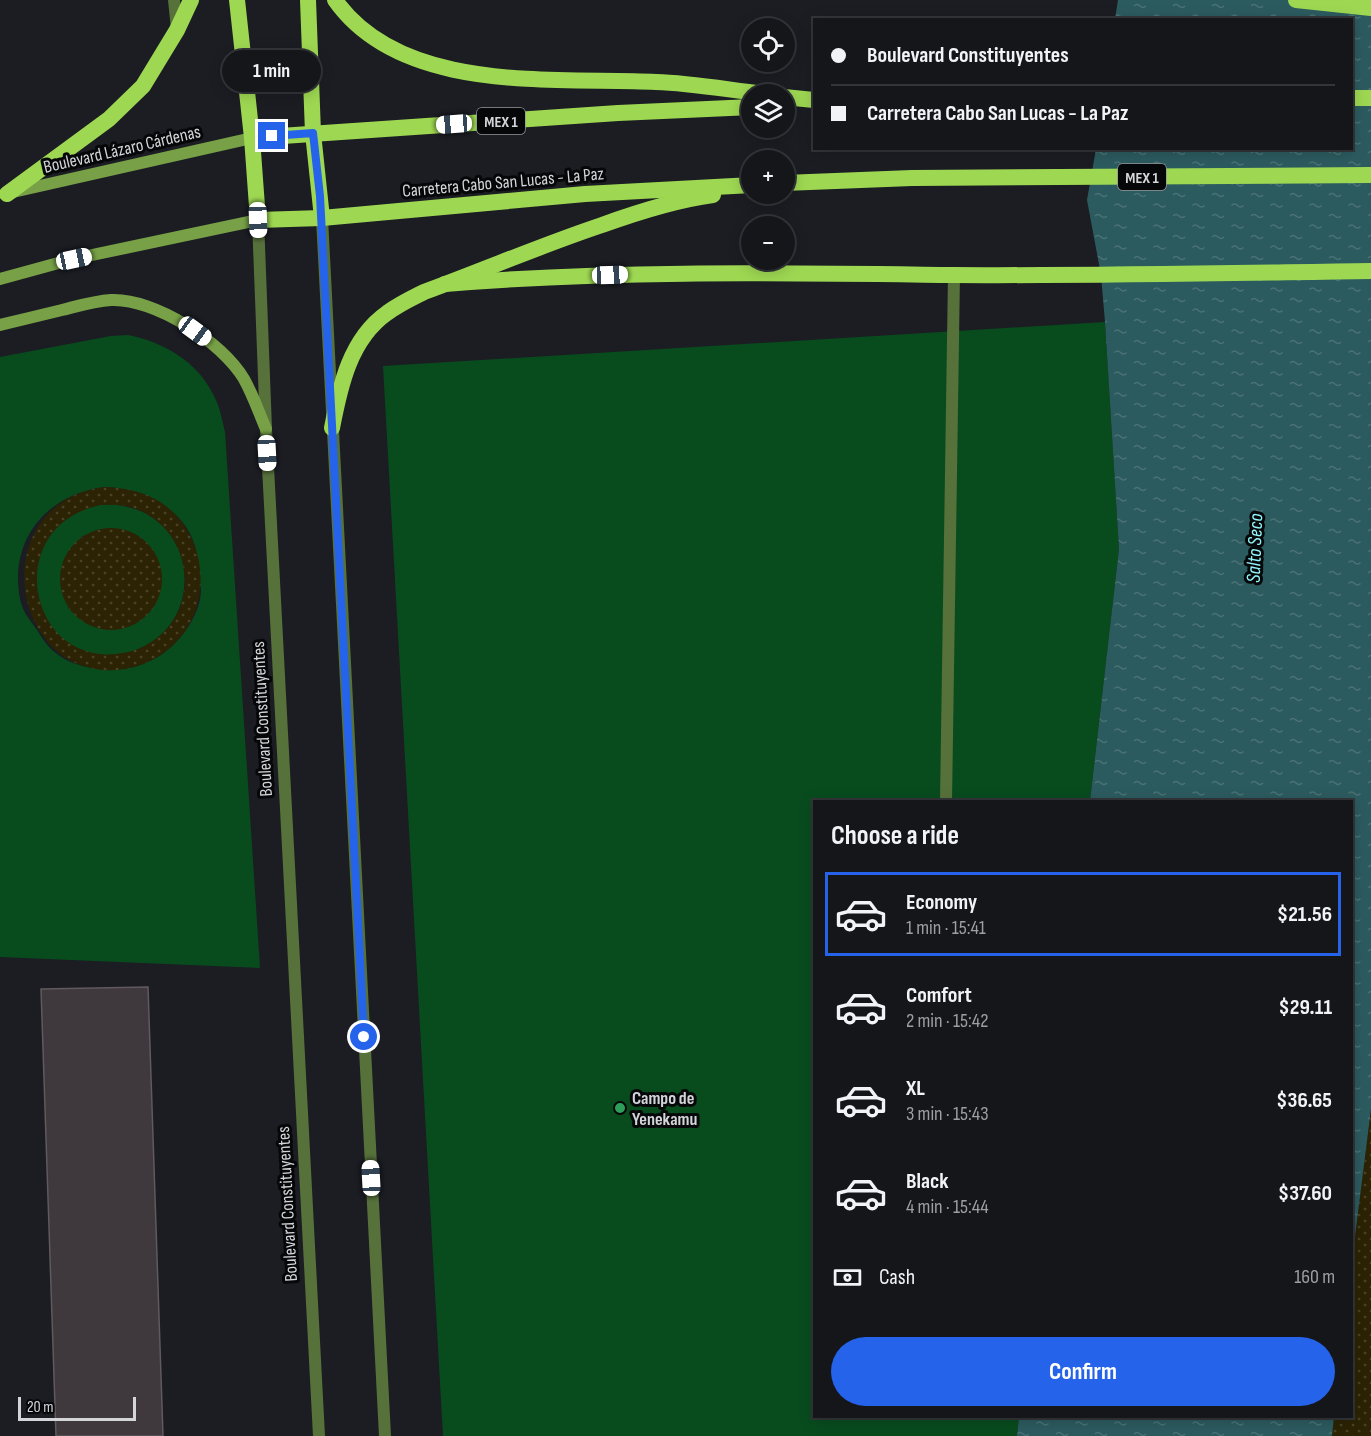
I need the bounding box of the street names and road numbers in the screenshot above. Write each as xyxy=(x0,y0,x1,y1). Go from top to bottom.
road number: MEX 1 xyxy=(477,108,525,134)
street label: Boulevard Lázaro Cárdenas xyxy=(42,121,203,178)
street label: Carretera Cabo San Lucas - La Paz xyxy=(401,163,605,202)
road number: MEX 1 xyxy=(1118,164,1166,190)
street label: Boulevard Constituyentes xyxy=(248,641,277,797)
street label: Boulevard Constituyentes xyxy=(273,1126,302,1282)

